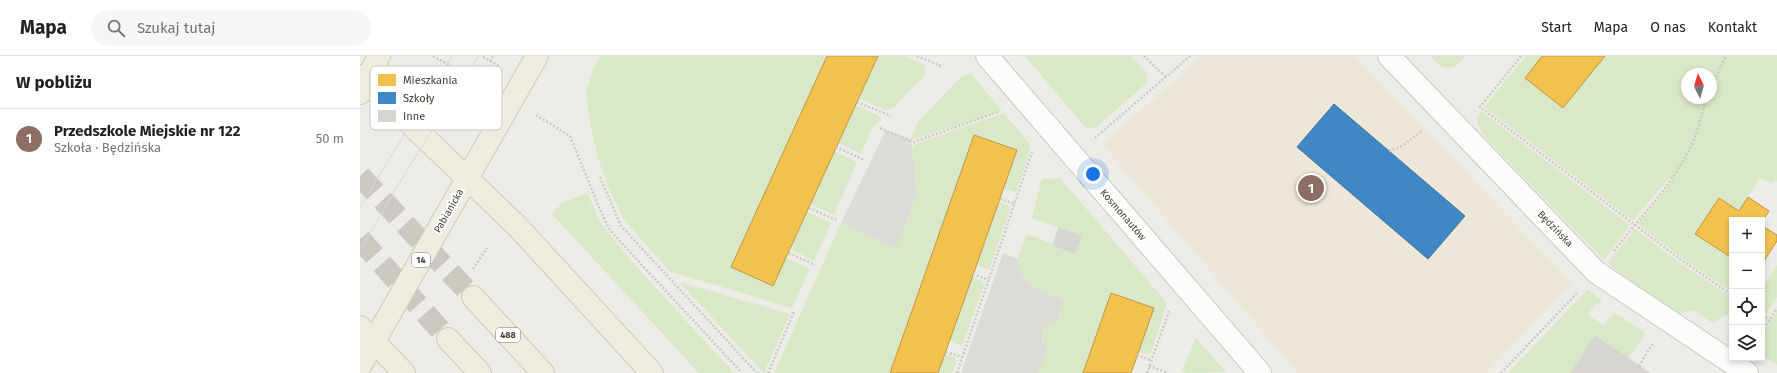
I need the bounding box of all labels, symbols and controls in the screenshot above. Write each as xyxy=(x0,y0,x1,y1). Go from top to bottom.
search box xyxy=(91,10,371,46)
text: Mapa xyxy=(20,16,67,39)
icon: search xyxy=(105,17,127,39)
text: Szukaj tutaj xyxy=(137,19,215,37)
text: Start xyxy=(1541,19,1572,36)
text: Mapa xyxy=(1594,19,1628,36)
text: O nas xyxy=(1650,19,1686,36)
text: Kontakt xyxy=(1708,19,1757,36)
legend xyxy=(370,66,502,130)
north arrow xyxy=(1681,68,1717,104)
text: W pobliżu xyxy=(16,72,92,93)
text: Mieszkania xyxy=(403,74,458,87)
text: Szkoły xyxy=(403,92,435,105)
text: Inne xyxy=(403,110,425,123)
text: Przedszkole Miejskie nr 122 xyxy=(54,122,241,140)
text: 1 xyxy=(26,131,32,146)
text: 50 m xyxy=(316,131,344,146)
text: Szkoła · Będzińska xyxy=(54,140,161,155)
your location xyxy=(1083,164,1103,184)
pin: 1 xyxy=(1298,173,1324,203)
street label: Pabianicka xyxy=(432,187,466,235)
street label: Kosmonautów xyxy=(1097,187,1149,243)
street label: Będzińska xyxy=(1535,208,1575,250)
map controls xyxy=(1729,217,1765,361)
button: + xyxy=(1729,217,1765,253)
road number: 14 xyxy=(412,253,430,267)
button: − xyxy=(1729,253,1765,289)
button: locate xyxy=(1729,289,1765,325)
button: layers xyxy=(1729,325,1765,361)
road number: 488 xyxy=(496,328,520,342)

